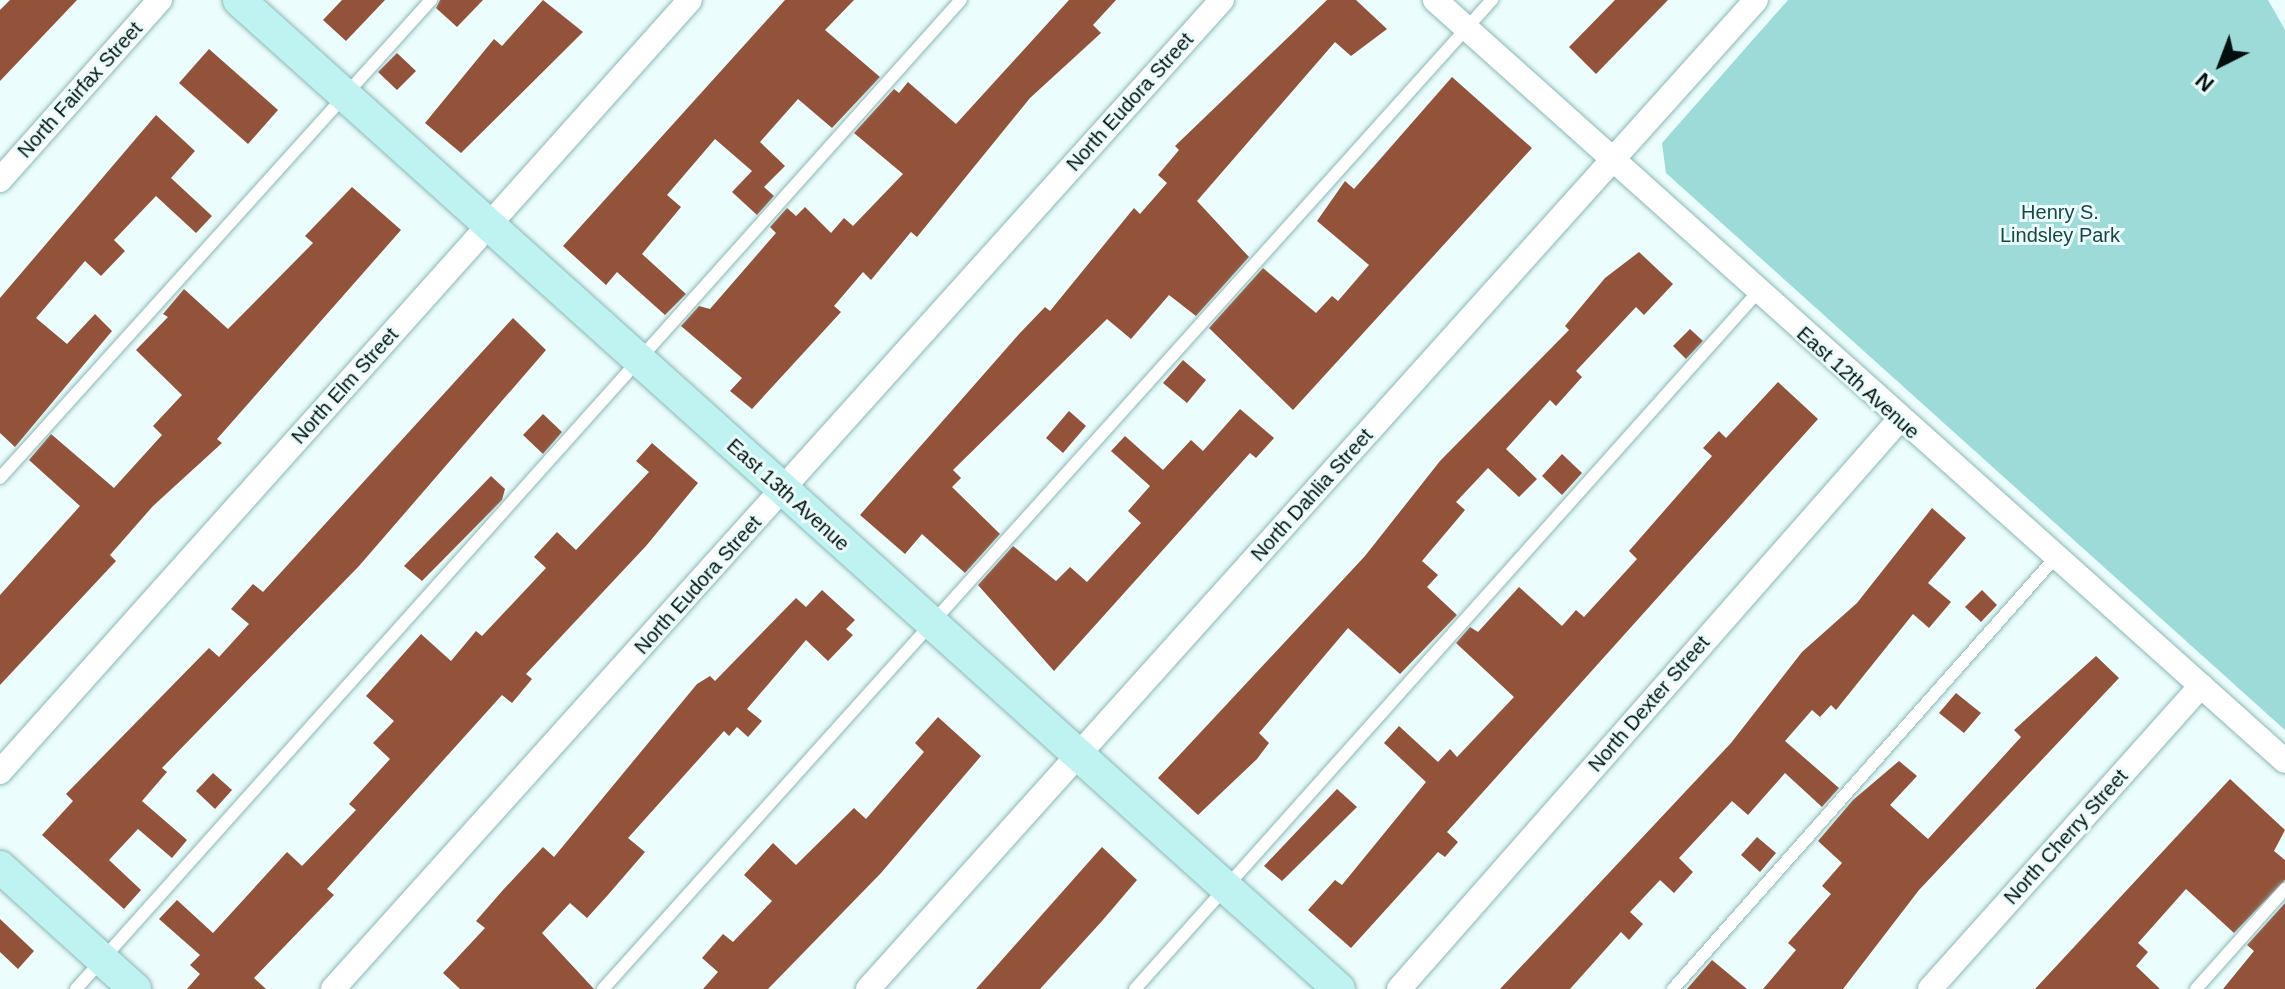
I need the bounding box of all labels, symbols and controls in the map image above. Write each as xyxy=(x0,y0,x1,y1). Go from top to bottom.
street label: North Fairfax Street xyxy=(13,17,147,163)
north arrow xyxy=(2181,24,2261,104)
street label: North Eudora Street xyxy=(1062,28,1198,176)
text: N xyxy=(2190,68,2219,97)
park label: Henry S. Lindsley Park xyxy=(2000,201,2120,248)
street label: East 12th Avenue xyxy=(1791,321,1925,445)
street label: North Elm Street xyxy=(287,323,403,449)
street label: North Dahlia Street xyxy=(1246,424,1378,566)
street label: East 13th Avenue xyxy=(721,433,855,557)
street label: North Eudora Street xyxy=(630,511,766,659)
street label: North Dexter Street xyxy=(1583,631,1715,777)
street label: North Cherry Street xyxy=(1999,765,2133,909)

